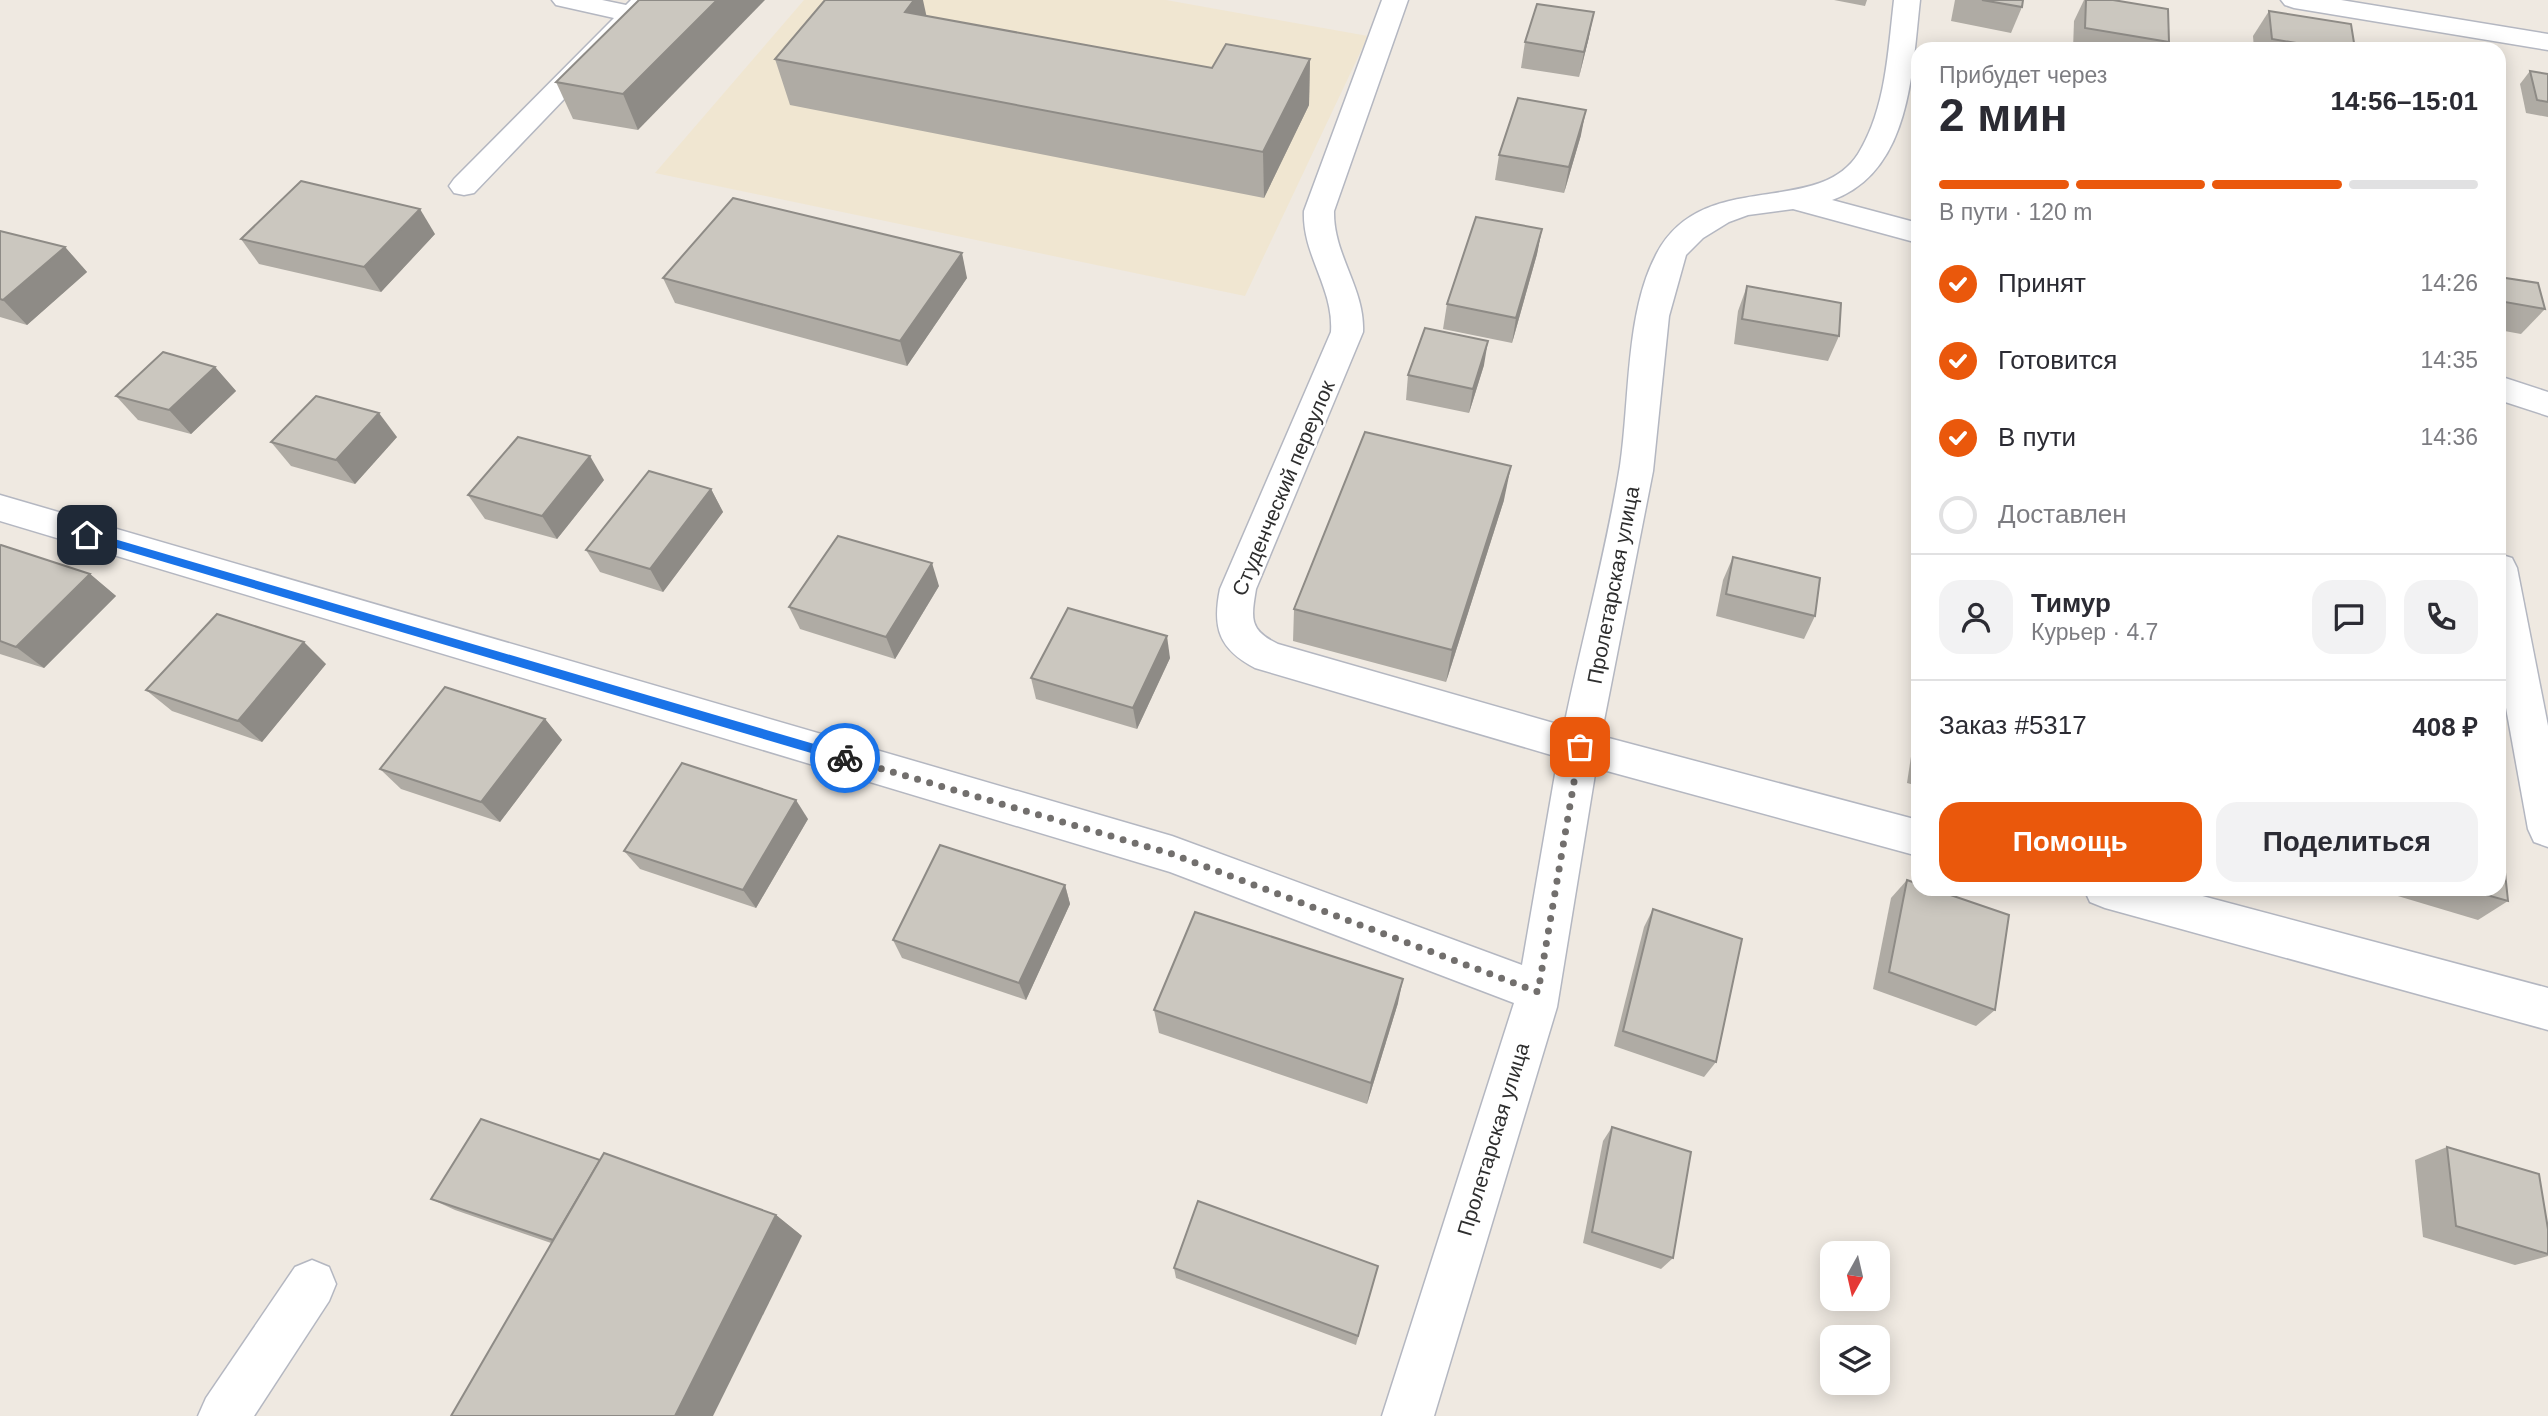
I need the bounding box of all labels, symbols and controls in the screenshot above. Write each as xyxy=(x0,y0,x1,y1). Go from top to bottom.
text: Прибудет через xyxy=(1939,62,2107,88)
text: 14:56–15:01 xyxy=(2331,86,2478,116)
text: 2 мин xyxy=(1939,89,2067,141)
text: В пути · 120 m xyxy=(1939,199,2092,225)
icon: check xyxy=(1939,265,1977,303)
text: Принят xyxy=(1998,268,2086,298)
text: 14:26 xyxy=(2420,270,2478,296)
icon: check xyxy=(1939,342,1977,380)
text: Готовится xyxy=(1998,345,2117,375)
text: 14:35 xyxy=(2420,347,2478,373)
street label: Студенческий переулок xyxy=(1227,376,1339,599)
icon: check xyxy=(1939,419,1977,457)
text: В пути xyxy=(1998,422,2076,452)
text: 14:36 xyxy=(2420,424,2478,450)
street label: Пролетарская улица xyxy=(1583,484,1644,686)
text: Доставлен xyxy=(1998,499,2127,529)
pin xyxy=(57,505,117,565)
icon: home xyxy=(68,516,106,554)
button: person xyxy=(1939,580,2013,654)
button: chat xyxy=(2312,580,2386,654)
button: phone xyxy=(2404,580,2478,654)
text: Тимур xyxy=(2031,588,2111,618)
text: Курьер · 4.7 xyxy=(2031,619,2158,645)
text: Заказ #5317 xyxy=(1939,710,2087,740)
text: 408 ₽ xyxy=(2412,712,2478,742)
pin xyxy=(1550,717,1610,777)
courier xyxy=(810,723,880,793)
icon: bag xyxy=(1561,728,1599,766)
icon: bike xyxy=(826,739,864,777)
button: Помощь xyxy=(1939,802,2202,882)
button: Поделиться xyxy=(2216,802,2478,882)
street label: Пролетарская улица xyxy=(1453,1039,1533,1238)
north arrow xyxy=(1820,1241,1890,1311)
map controls xyxy=(1820,1241,1890,1395)
button: layers xyxy=(1820,1325,1890,1395)

